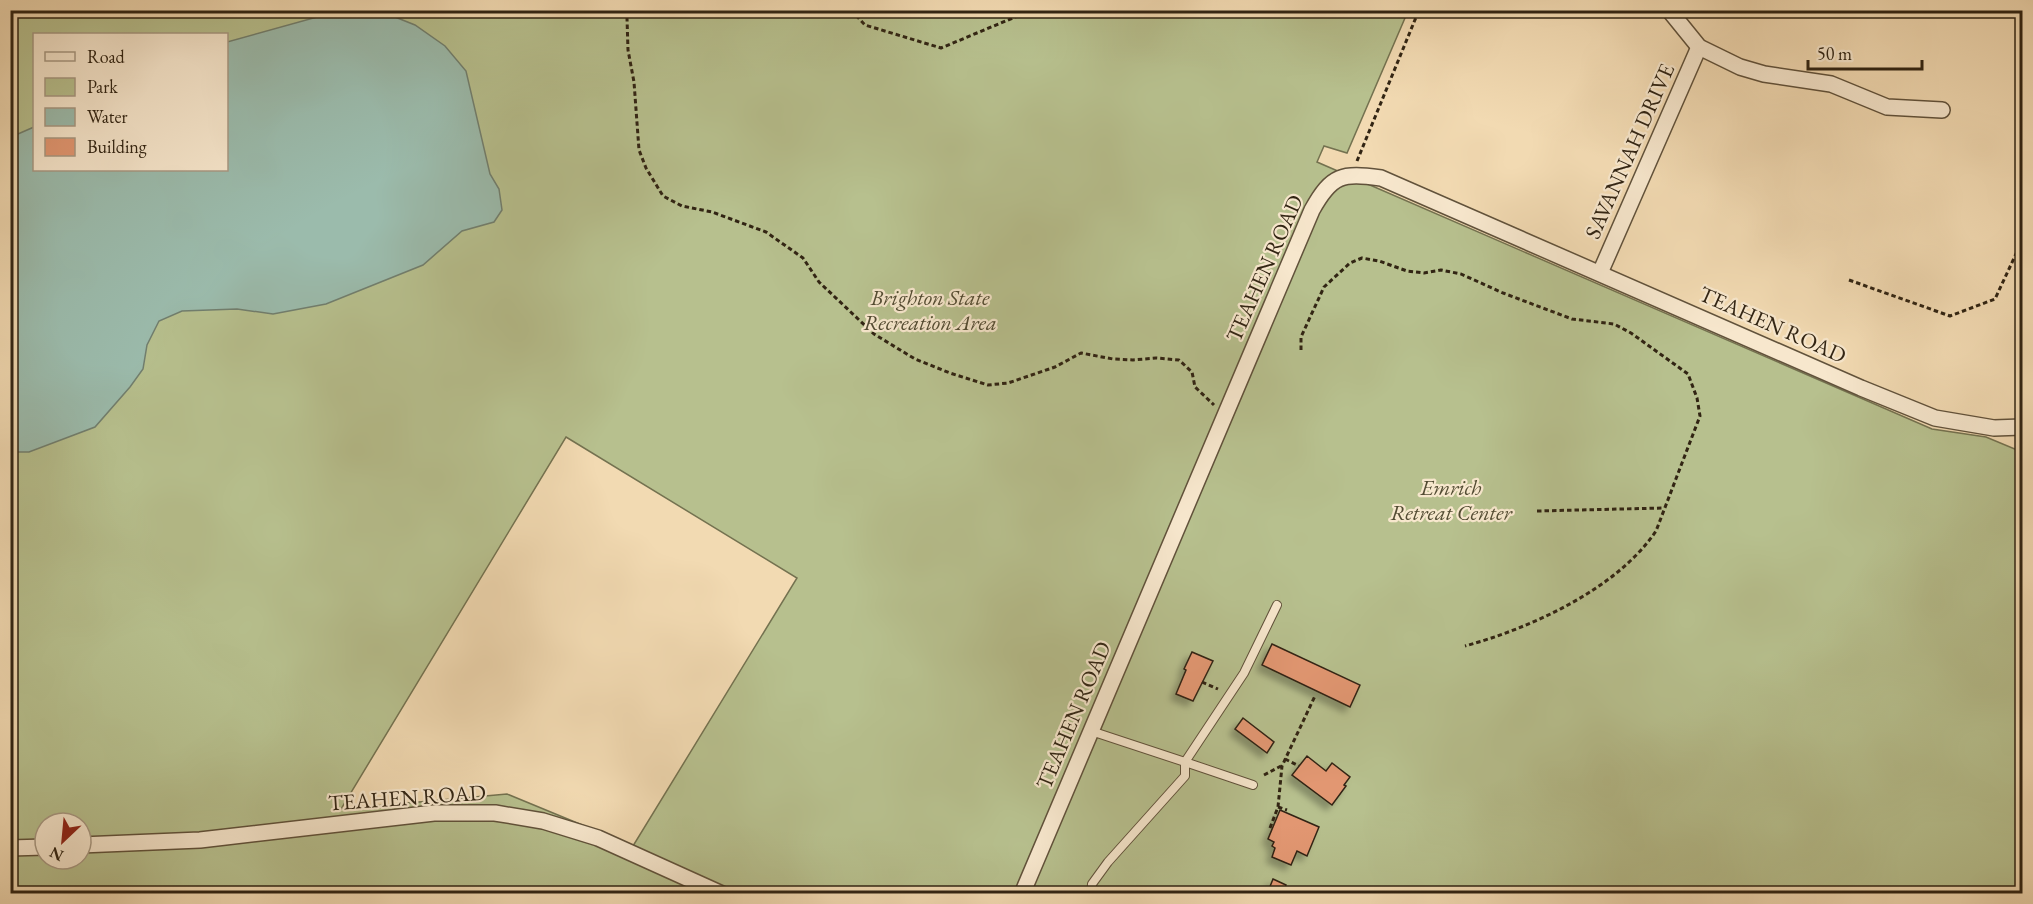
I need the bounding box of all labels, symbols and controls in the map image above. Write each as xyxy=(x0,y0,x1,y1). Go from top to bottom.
legend xyxy=(33,33,228,171)
scale bar xyxy=(1808,33,1922,71)
text: 50 m xyxy=(1817,42,1852,65)
text: Road xyxy=(87,45,126,68)
street label: SAVANNAH DRIVE xyxy=(1578,59,1681,243)
text: Park xyxy=(87,75,118,98)
text: Water xyxy=(87,105,128,128)
text: Building xyxy=(87,135,147,158)
street label: TEAHEN ROAD xyxy=(1219,190,1310,346)
street label: TEAHEN ROAD xyxy=(1695,279,1851,370)
park label: Brighton State Recreation Area xyxy=(863,283,997,337)
park label: Emrich Retreat Center xyxy=(1390,473,1514,527)
street label: TEAHEN ROAD xyxy=(1029,637,1118,794)
street label: TEAHEN ROAD xyxy=(327,778,487,817)
north arrow xyxy=(33,811,93,871)
text: N xyxy=(46,842,67,866)

